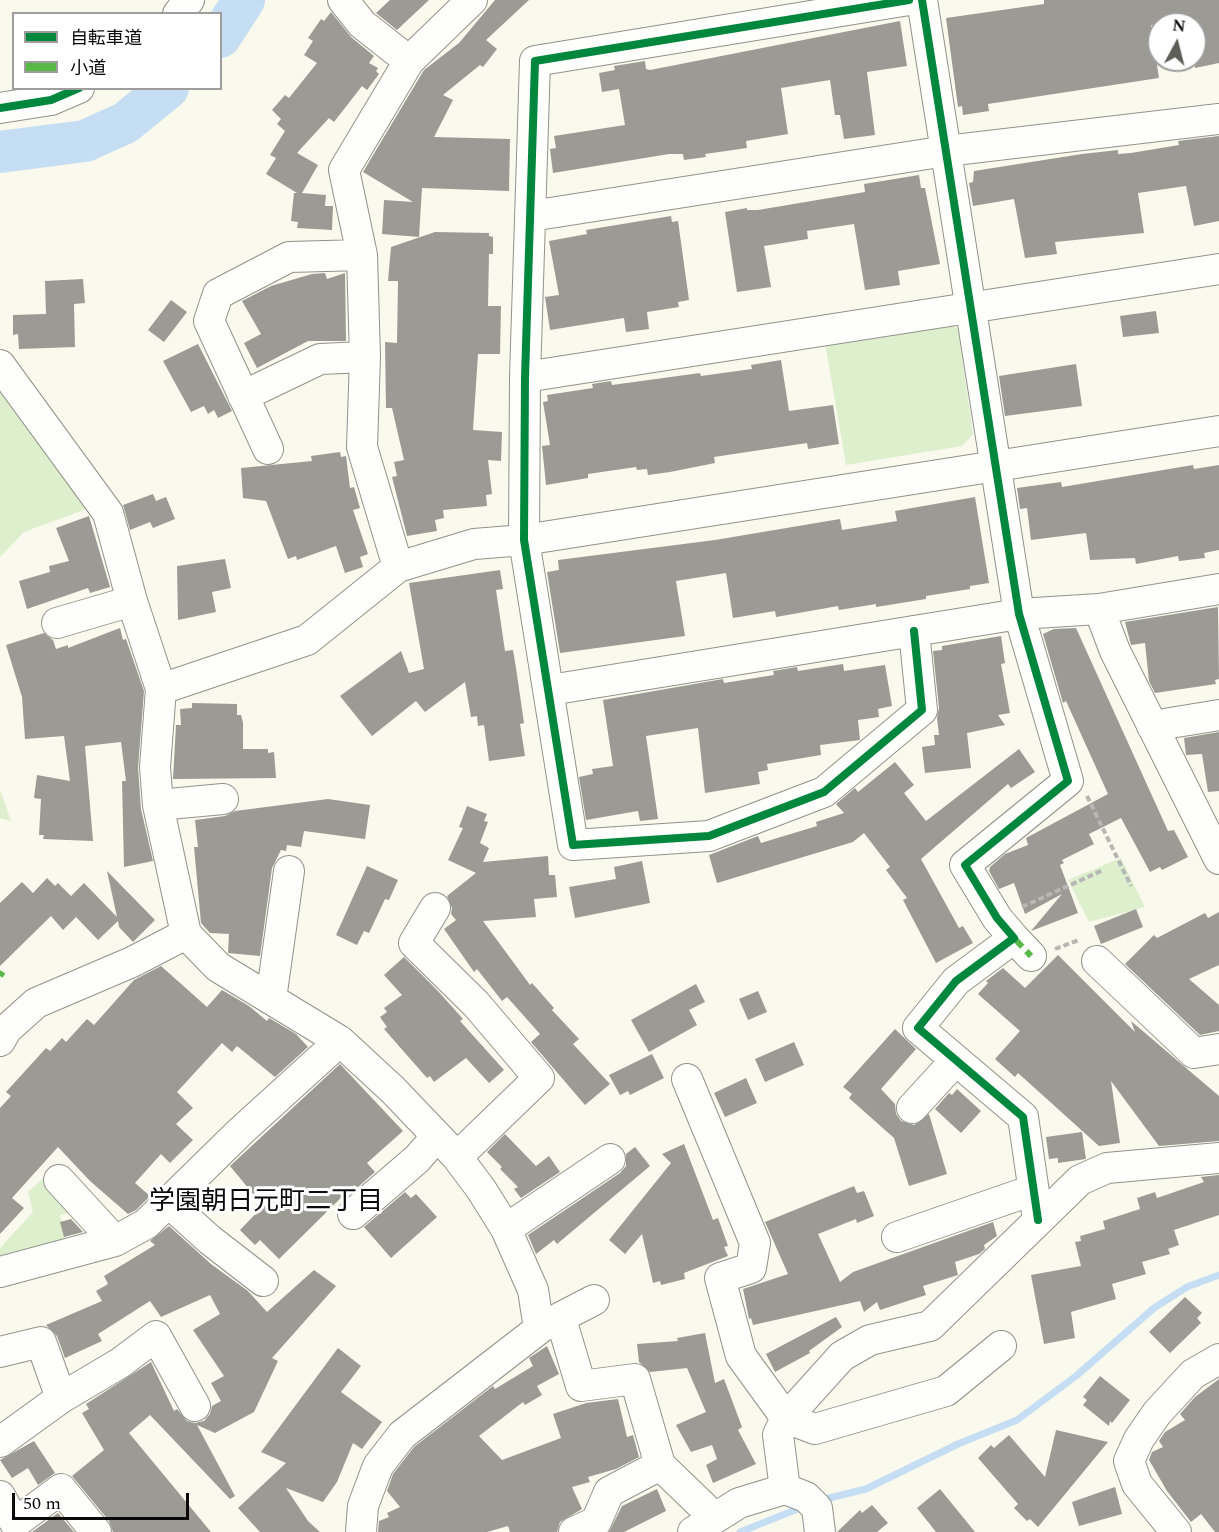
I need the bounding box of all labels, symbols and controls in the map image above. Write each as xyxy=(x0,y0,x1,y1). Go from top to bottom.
legend xyxy=(12,12,222,90)
north arrow xyxy=(1147,12,1207,72)
text: N xyxy=(1171,13,1187,39)
text: 自転車道 xyxy=(70,25,142,52)
text: 小道 xyxy=(70,55,106,82)
district label: 学園朝日元町二丁目 xyxy=(149,1188,383,1220)
scale bar xyxy=(15,1481,192,1519)
text: 50 m xyxy=(23,1490,61,1517)

